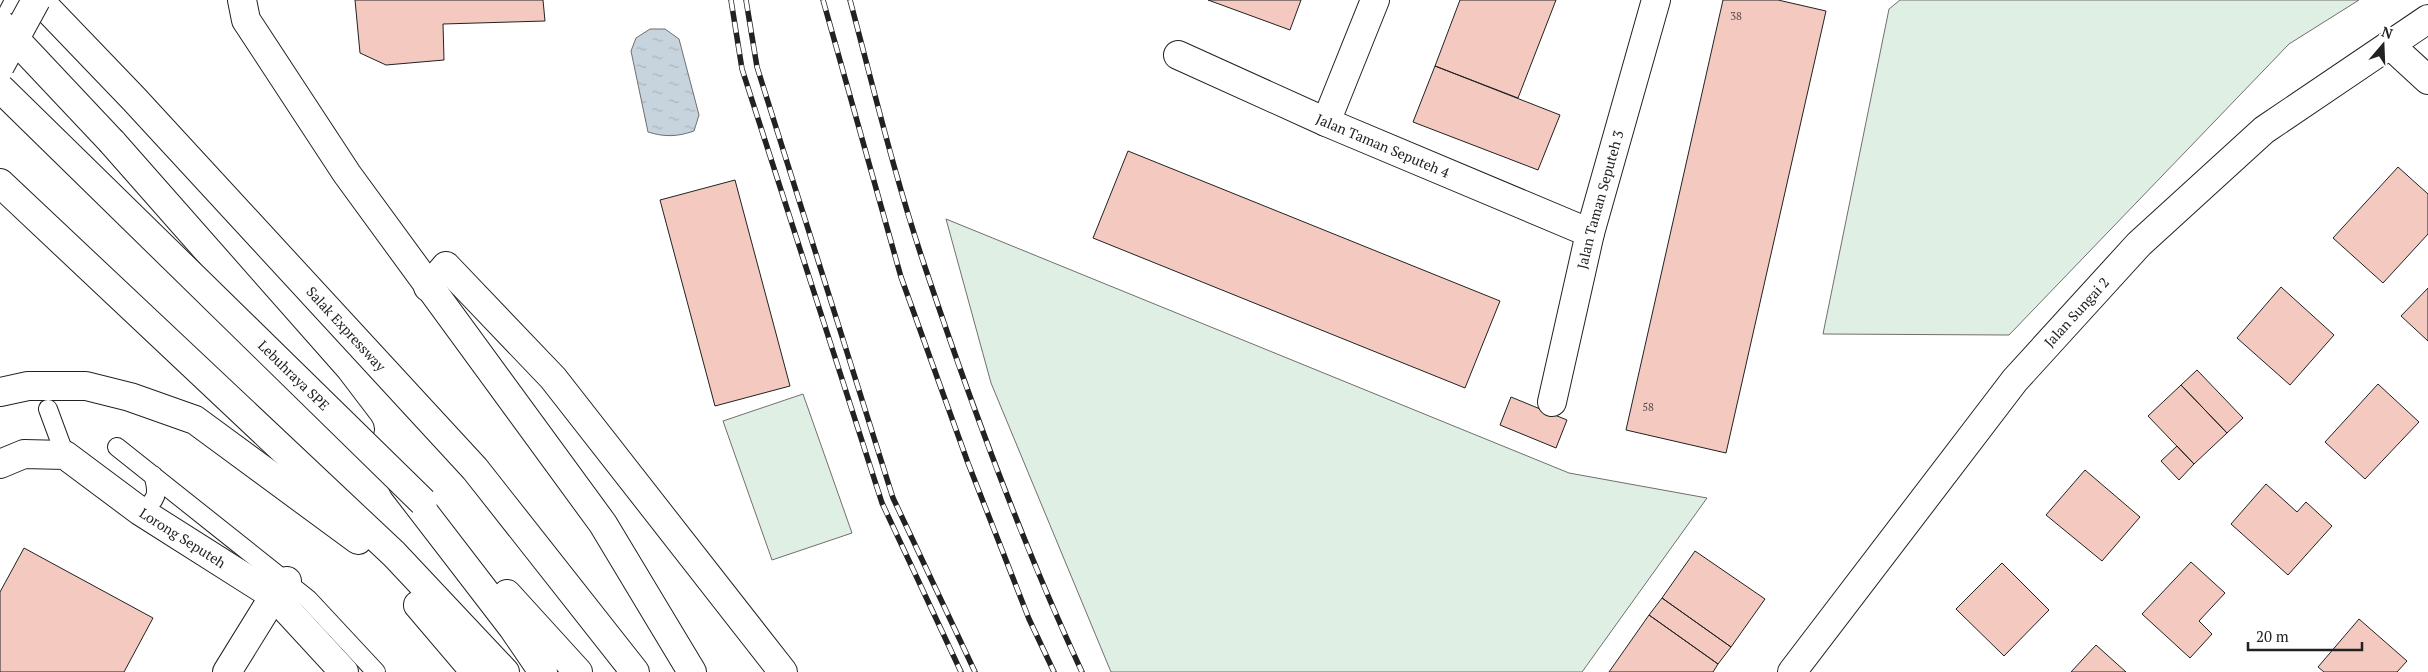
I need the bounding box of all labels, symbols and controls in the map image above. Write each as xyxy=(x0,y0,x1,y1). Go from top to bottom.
house number: 38 xyxy=(1730,9,1742,23)
north arrow xyxy=(2358,20,2408,70)
text: N xyxy=(2379,22,2396,43)
street label: Jalan Taman Seputeh 4 xyxy=(1313,109,1453,182)
street label: Jalan Taman Seputeh 3 xyxy=(1572,128,1628,271)
street label: Jalan Sungai 2 xyxy=(2040,273,2113,351)
street label: Salak Expressway xyxy=(302,282,391,376)
street label: Lebuhraya SPE xyxy=(254,336,334,414)
house number: 58 xyxy=(1642,400,1654,414)
street label: Lorong Seputeh xyxy=(136,503,230,572)
scale bar xyxy=(2248,620,2362,652)
text: 20 m xyxy=(2256,626,2289,646)

